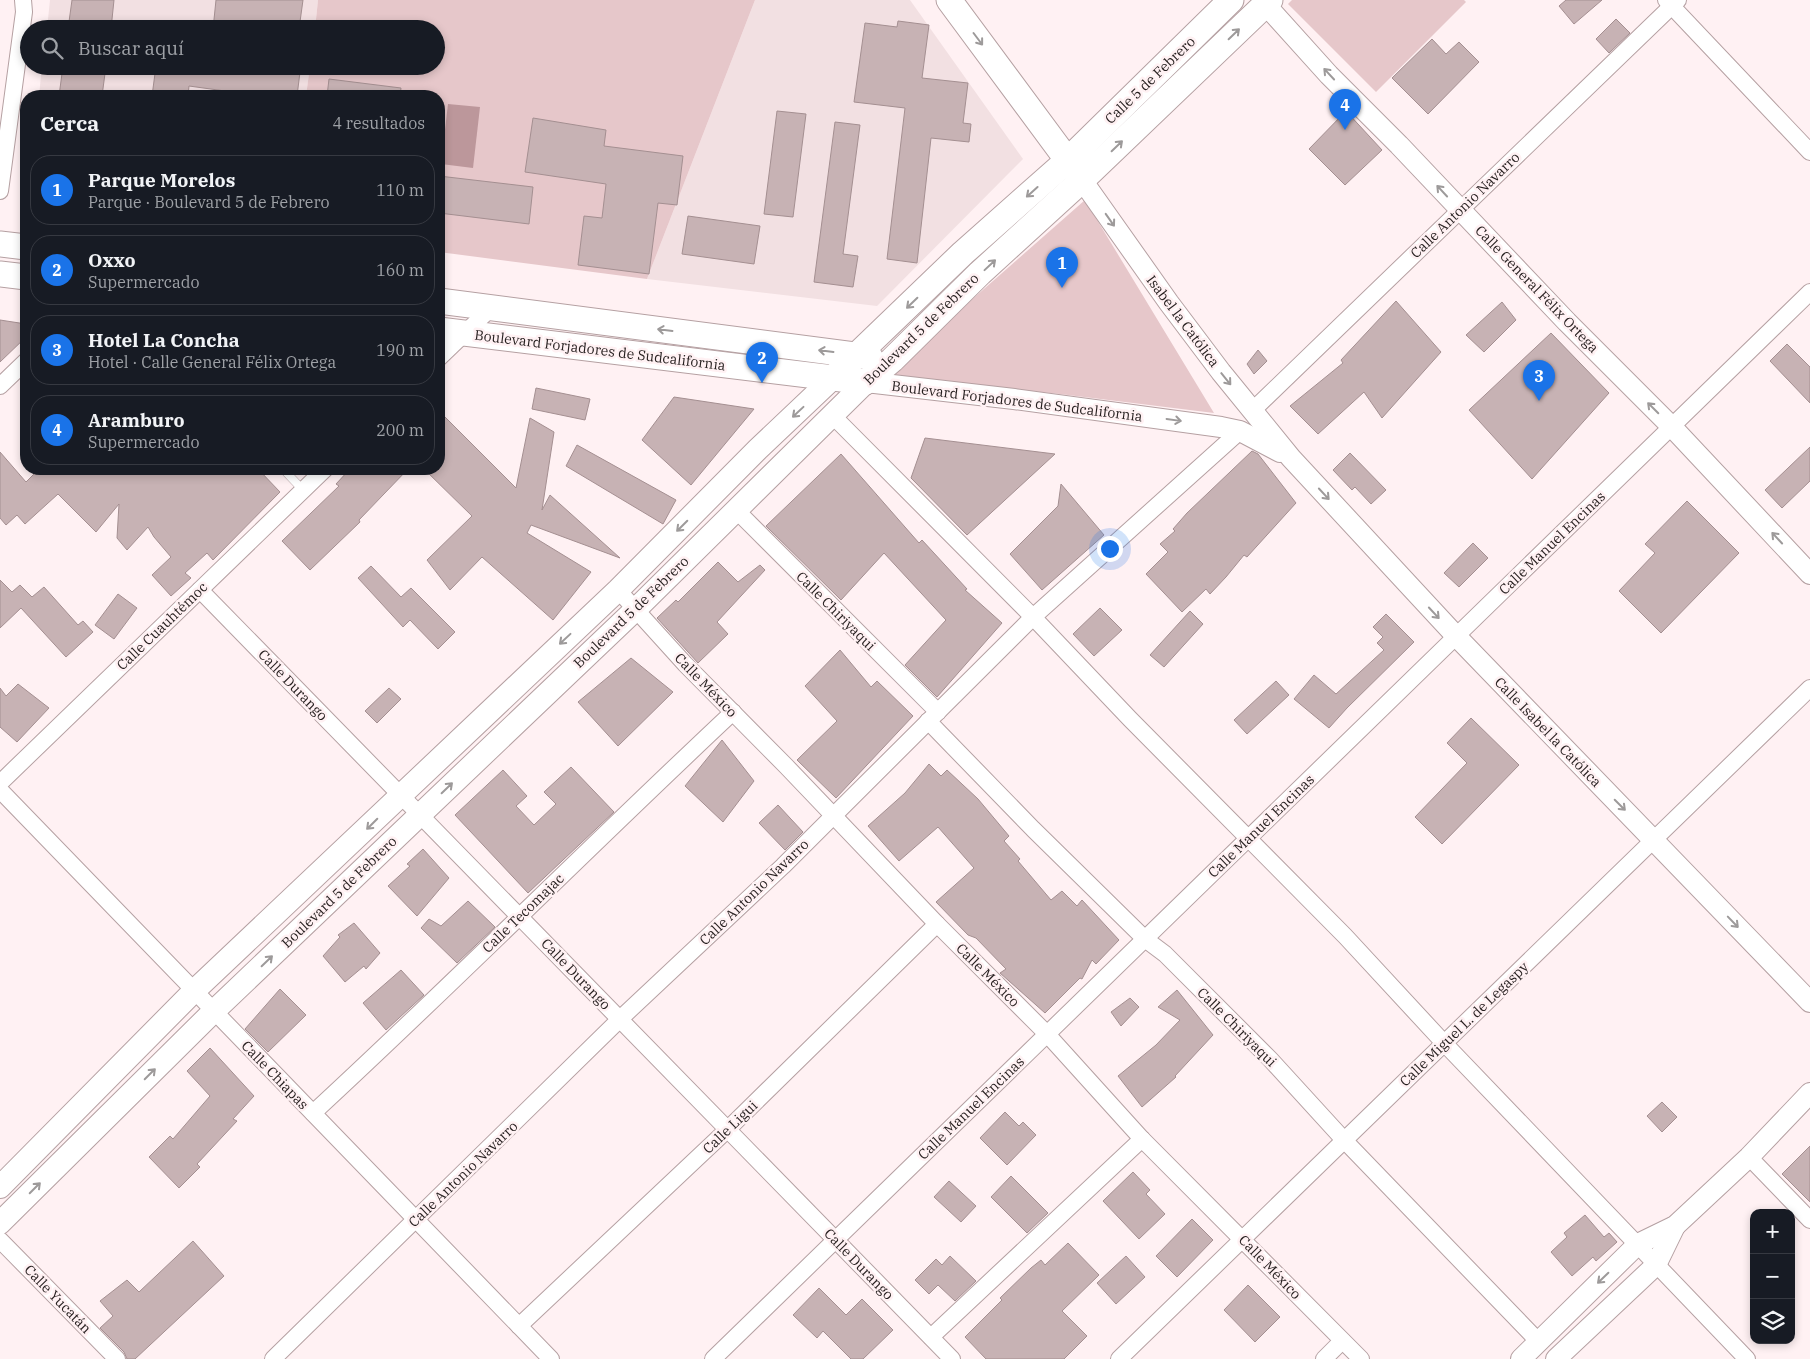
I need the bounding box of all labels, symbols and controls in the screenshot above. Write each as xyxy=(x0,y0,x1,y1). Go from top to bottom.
search box xyxy=(20,20,445,75)
one-way arrow xyxy=(1228,28,1241,40)
one-way arrow xyxy=(973,32,984,45)
street label: Calle 5 de Febrero xyxy=(1101,32,1199,128)
icon: search xyxy=(38,34,66,62)
text: Buscar aquí xyxy=(78,36,184,60)
one-way arrow xyxy=(1323,68,1335,81)
pin: 4 xyxy=(1329,89,1361,130)
text: Cerca xyxy=(40,109,99,137)
text: 4 resultados xyxy=(333,113,425,133)
one-way arrow xyxy=(1111,140,1123,152)
street label: Calle Antonio Navarro xyxy=(1407,148,1524,262)
text: Parque Morelos xyxy=(88,168,235,192)
text: 1 xyxy=(52,180,62,200)
text: 110 m xyxy=(376,180,424,200)
one-way arrow xyxy=(1436,184,1448,197)
one-way arrow xyxy=(1025,186,1038,198)
text: Parque · Boulevard 5 de Febrero xyxy=(88,192,330,212)
one-way arrow xyxy=(1105,213,1115,227)
street label: Calle General Félix Ortega xyxy=(1471,221,1603,357)
pin: 1 xyxy=(1046,247,1078,288)
text: Oxxo xyxy=(88,248,136,272)
one-way arrow xyxy=(983,259,996,270)
text: 2 xyxy=(52,260,62,280)
text: 160 m xyxy=(376,260,424,280)
street label: Boulevard 5 de Febrero xyxy=(860,269,982,389)
street label: Isabel la Católica xyxy=(1143,271,1224,371)
text: Supermercado xyxy=(88,272,200,292)
one-way arrow xyxy=(907,296,919,308)
one-way arrow xyxy=(657,325,673,335)
street label: Boulevard Forjadores de Sudcalifornia xyxy=(473,326,727,374)
text: Hotel La Concha xyxy=(88,328,240,352)
text: 3 xyxy=(52,340,62,360)
text: 190 m xyxy=(376,340,424,360)
pin: 2 xyxy=(746,342,778,383)
one-way arrow xyxy=(819,346,835,356)
text: Hotel · Calle General Félix Ortega xyxy=(88,352,336,372)
pin: 3 xyxy=(1523,360,1555,401)
one-way arrow xyxy=(1221,372,1232,385)
street label: Boulevard Forjadores de Sudcalifornia xyxy=(890,377,1144,425)
one-way arrow xyxy=(1647,401,1659,414)
one-way arrow xyxy=(791,406,804,418)
text: Aramburo xyxy=(88,408,185,432)
one-way arrow xyxy=(1166,415,1182,425)
text: 4 xyxy=(52,420,62,440)
text: 200 m xyxy=(376,420,424,440)
text: Supermercado xyxy=(88,432,200,452)
one-way arrow xyxy=(1318,487,1330,500)
street label: Calle Manuel Encinas xyxy=(1495,487,1609,598)
one-way arrow xyxy=(675,520,688,532)
one-way arrow xyxy=(1771,532,1783,545)
your location xyxy=(1097,536,1123,562)
street label: Boulevard 5 de Febrero xyxy=(570,552,692,672)
street label: Calle Chiriyaqui xyxy=(793,568,879,654)
street label: Calle Cuauhtémoc xyxy=(113,578,211,674)
one-way arrow xyxy=(1428,606,1440,619)
one-way arrow xyxy=(559,633,572,645)
street label: Calle Durango xyxy=(254,645,332,725)
street label: Calle México xyxy=(671,649,741,721)
street label: Calle Isabel la Católica xyxy=(1491,673,1606,791)
street label: Calle Manuel Encinas xyxy=(1204,770,1318,881)
one-way arrow xyxy=(441,782,454,794)
one-way arrow xyxy=(1614,799,1626,811)
one-way arrow xyxy=(365,818,378,830)
street label: Boulevard 5 de Febrero xyxy=(278,832,400,952)
street label: Calle Antonio Navarro xyxy=(696,835,813,949)
street label: Calle Tecomajac xyxy=(478,869,568,957)
one-way arrow xyxy=(1727,916,1739,928)
street label: Calle Durango xyxy=(537,934,615,1014)
street label: Calle México xyxy=(952,939,1024,1011)
one-way arrow xyxy=(260,955,273,967)
street label: Calle Miguel L. de Legaspy xyxy=(1396,957,1533,1090)
street label: Calle Chiriyaqui xyxy=(1194,984,1280,1070)
street label: Calle Chiapas xyxy=(238,1037,312,1113)
street label: Calle Manuel Encinas xyxy=(914,1052,1028,1163)
one-way arrow xyxy=(144,1068,156,1080)
street label: Calle Ligui xyxy=(699,1097,761,1157)
street label: Calle Antonio Navarro xyxy=(405,1117,522,1231)
one-way arrow xyxy=(28,1183,40,1195)
map controls xyxy=(1750,1209,1795,1344)
button: + xyxy=(1750,1209,1795,1254)
street label: Calle Durango xyxy=(820,1224,898,1304)
street label: Calle México xyxy=(1235,1231,1305,1303)
button: − xyxy=(1750,1254,1795,1299)
street label: Calle Yucatán xyxy=(21,1261,95,1337)
one-way arrow xyxy=(1597,1272,1609,1284)
button: layers xyxy=(1750,1299,1795,1344)

